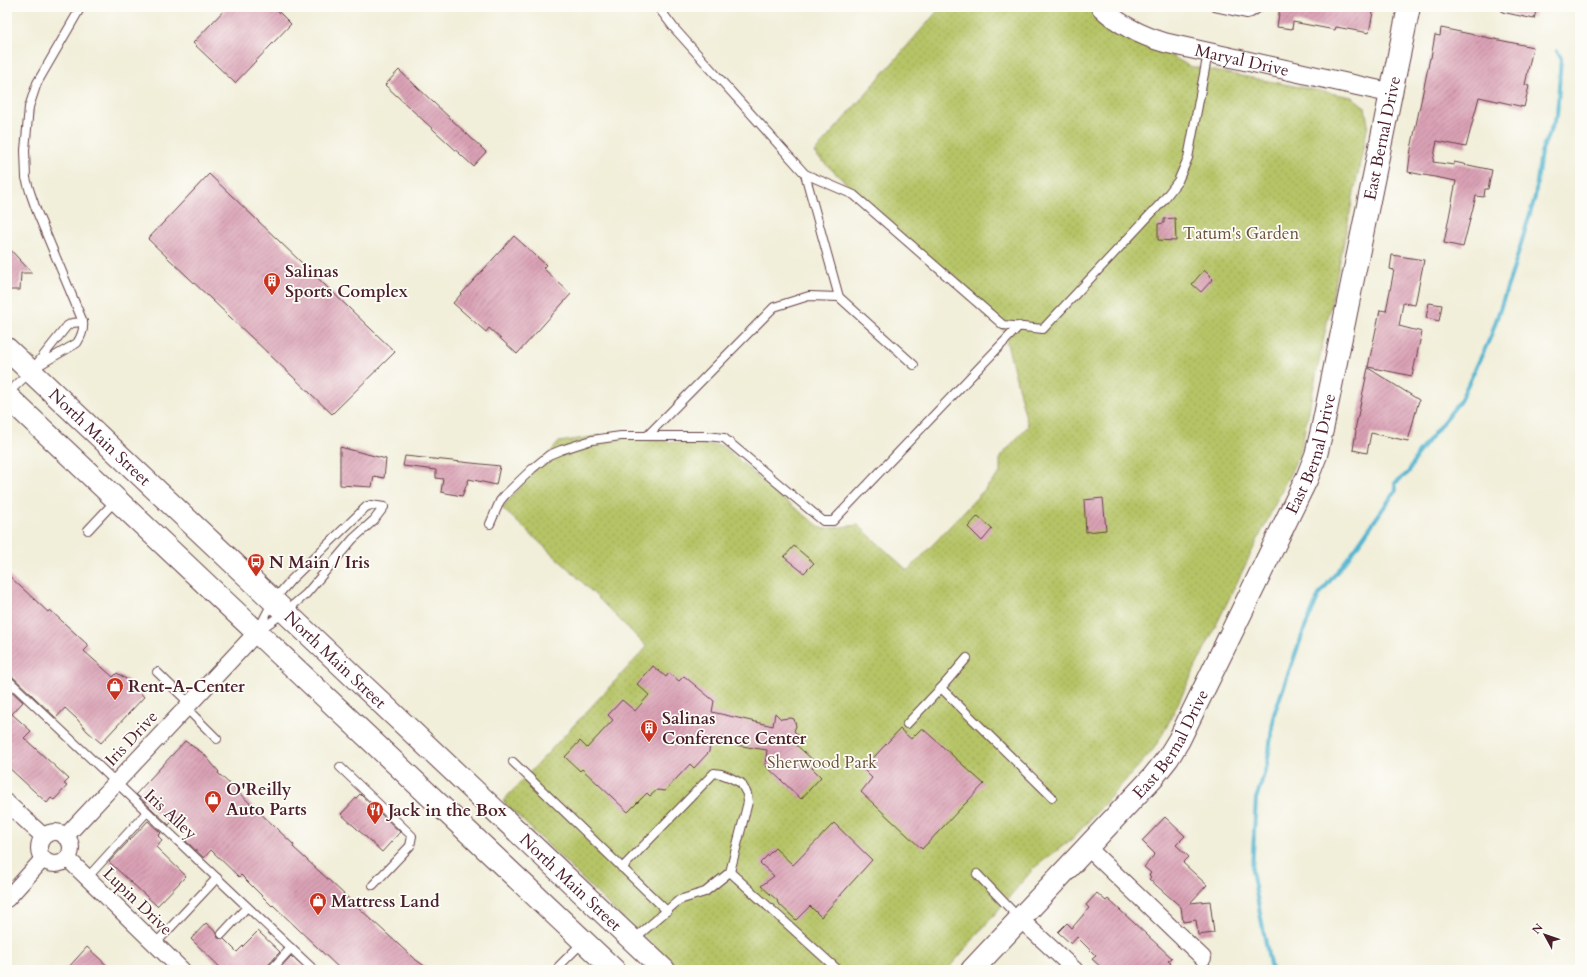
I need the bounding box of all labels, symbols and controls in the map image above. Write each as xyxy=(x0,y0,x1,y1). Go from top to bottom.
street label: Maryal Drive xyxy=(1193,39,1291,82)
street label: East Bernal Drive xyxy=(1358,74,1406,202)
park label: Tatum's Garden xyxy=(1183,222,1300,245)
place label: Salinas Sports Complex xyxy=(285,260,409,303)
building icon: Salinas Sports Complex xyxy=(262,271,282,296)
street label: North Main Street xyxy=(44,383,156,492)
street label: East Bernal Drive xyxy=(1280,391,1341,518)
place label: N Main / Iris xyxy=(269,551,370,574)
bus stop icon: N Main / Iris xyxy=(246,552,266,577)
street label: North Main Street xyxy=(279,606,392,714)
place label: Rent-A-Center xyxy=(128,675,245,698)
shop icon: Rent-A-Center xyxy=(105,676,125,701)
street label: East Bernal Drive xyxy=(1127,686,1214,804)
street label: Iris Drive xyxy=(100,706,163,771)
place label: Salinas Conference Center xyxy=(662,707,807,750)
building icon: Salinas Conference Center xyxy=(639,718,659,743)
park label: Sherwood Park xyxy=(767,751,878,774)
place label: O'Reilly Auto Parts xyxy=(226,778,307,821)
street label: Iris Alley xyxy=(139,784,202,845)
shop icon: O'Reilly Auto Parts xyxy=(203,789,223,814)
place label: Jack in the Box xyxy=(385,799,508,822)
restaurant icon: Jack in the Box xyxy=(365,800,385,825)
street label: North Main Street xyxy=(515,829,627,937)
street label: Lupin Drive xyxy=(98,862,178,940)
place label: Mattress Land xyxy=(331,890,440,913)
shop icon: Mattress Land xyxy=(308,891,328,916)
north arrow xyxy=(1525,915,1565,955)
text: N xyxy=(1529,920,1547,937)

